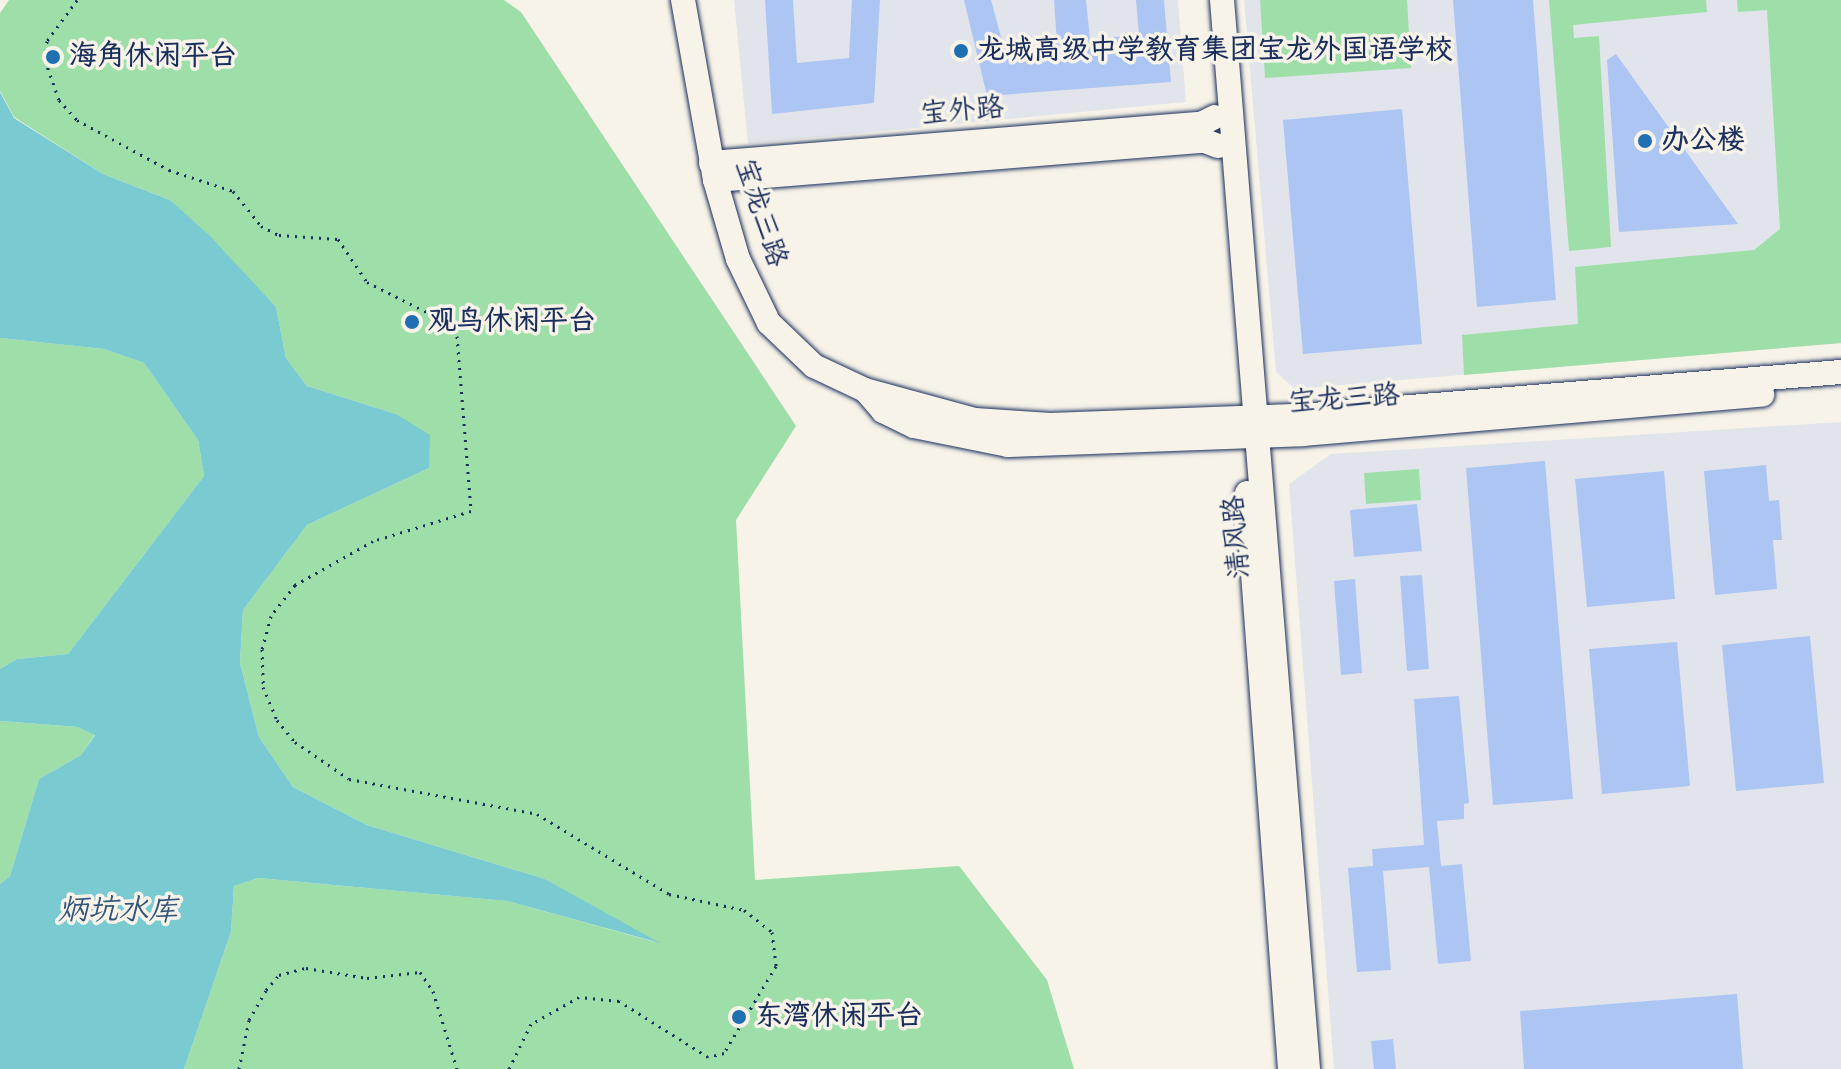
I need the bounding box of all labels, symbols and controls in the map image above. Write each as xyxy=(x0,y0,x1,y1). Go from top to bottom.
place label: 龙城高级中学教育集团宝龙外国语学校 xyxy=(977,34,1453,68)
place label: 海角休闲平台 xyxy=(69,40,237,74)
marker: 龙城高级中学教育集团宝龙外国语学校 xyxy=(952,42,970,60)
marker: 海角休闲平台 xyxy=(44,48,62,66)
street label: 宝外路 xyxy=(919,92,1005,132)
place label: 办公楼 xyxy=(1661,124,1745,158)
marker: 办公楼 xyxy=(1636,132,1654,150)
street label: 宝龙三路 xyxy=(727,155,793,271)
place label: 观鸟休闲平台 xyxy=(428,305,596,339)
marker: 观鸟休闲平台 xyxy=(403,313,421,331)
street label: 宝龙三路 xyxy=(1287,379,1401,421)
street label: 清风路 xyxy=(1218,494,1258,580)
water label: 炳坑水库 xyxy=(58,893,178,929)
place label: 东湾休闲平台 xyxy=(755,1000,923,1034)
marker: 东湾休闲平台 xyxy=(730,1008,748,1026)

